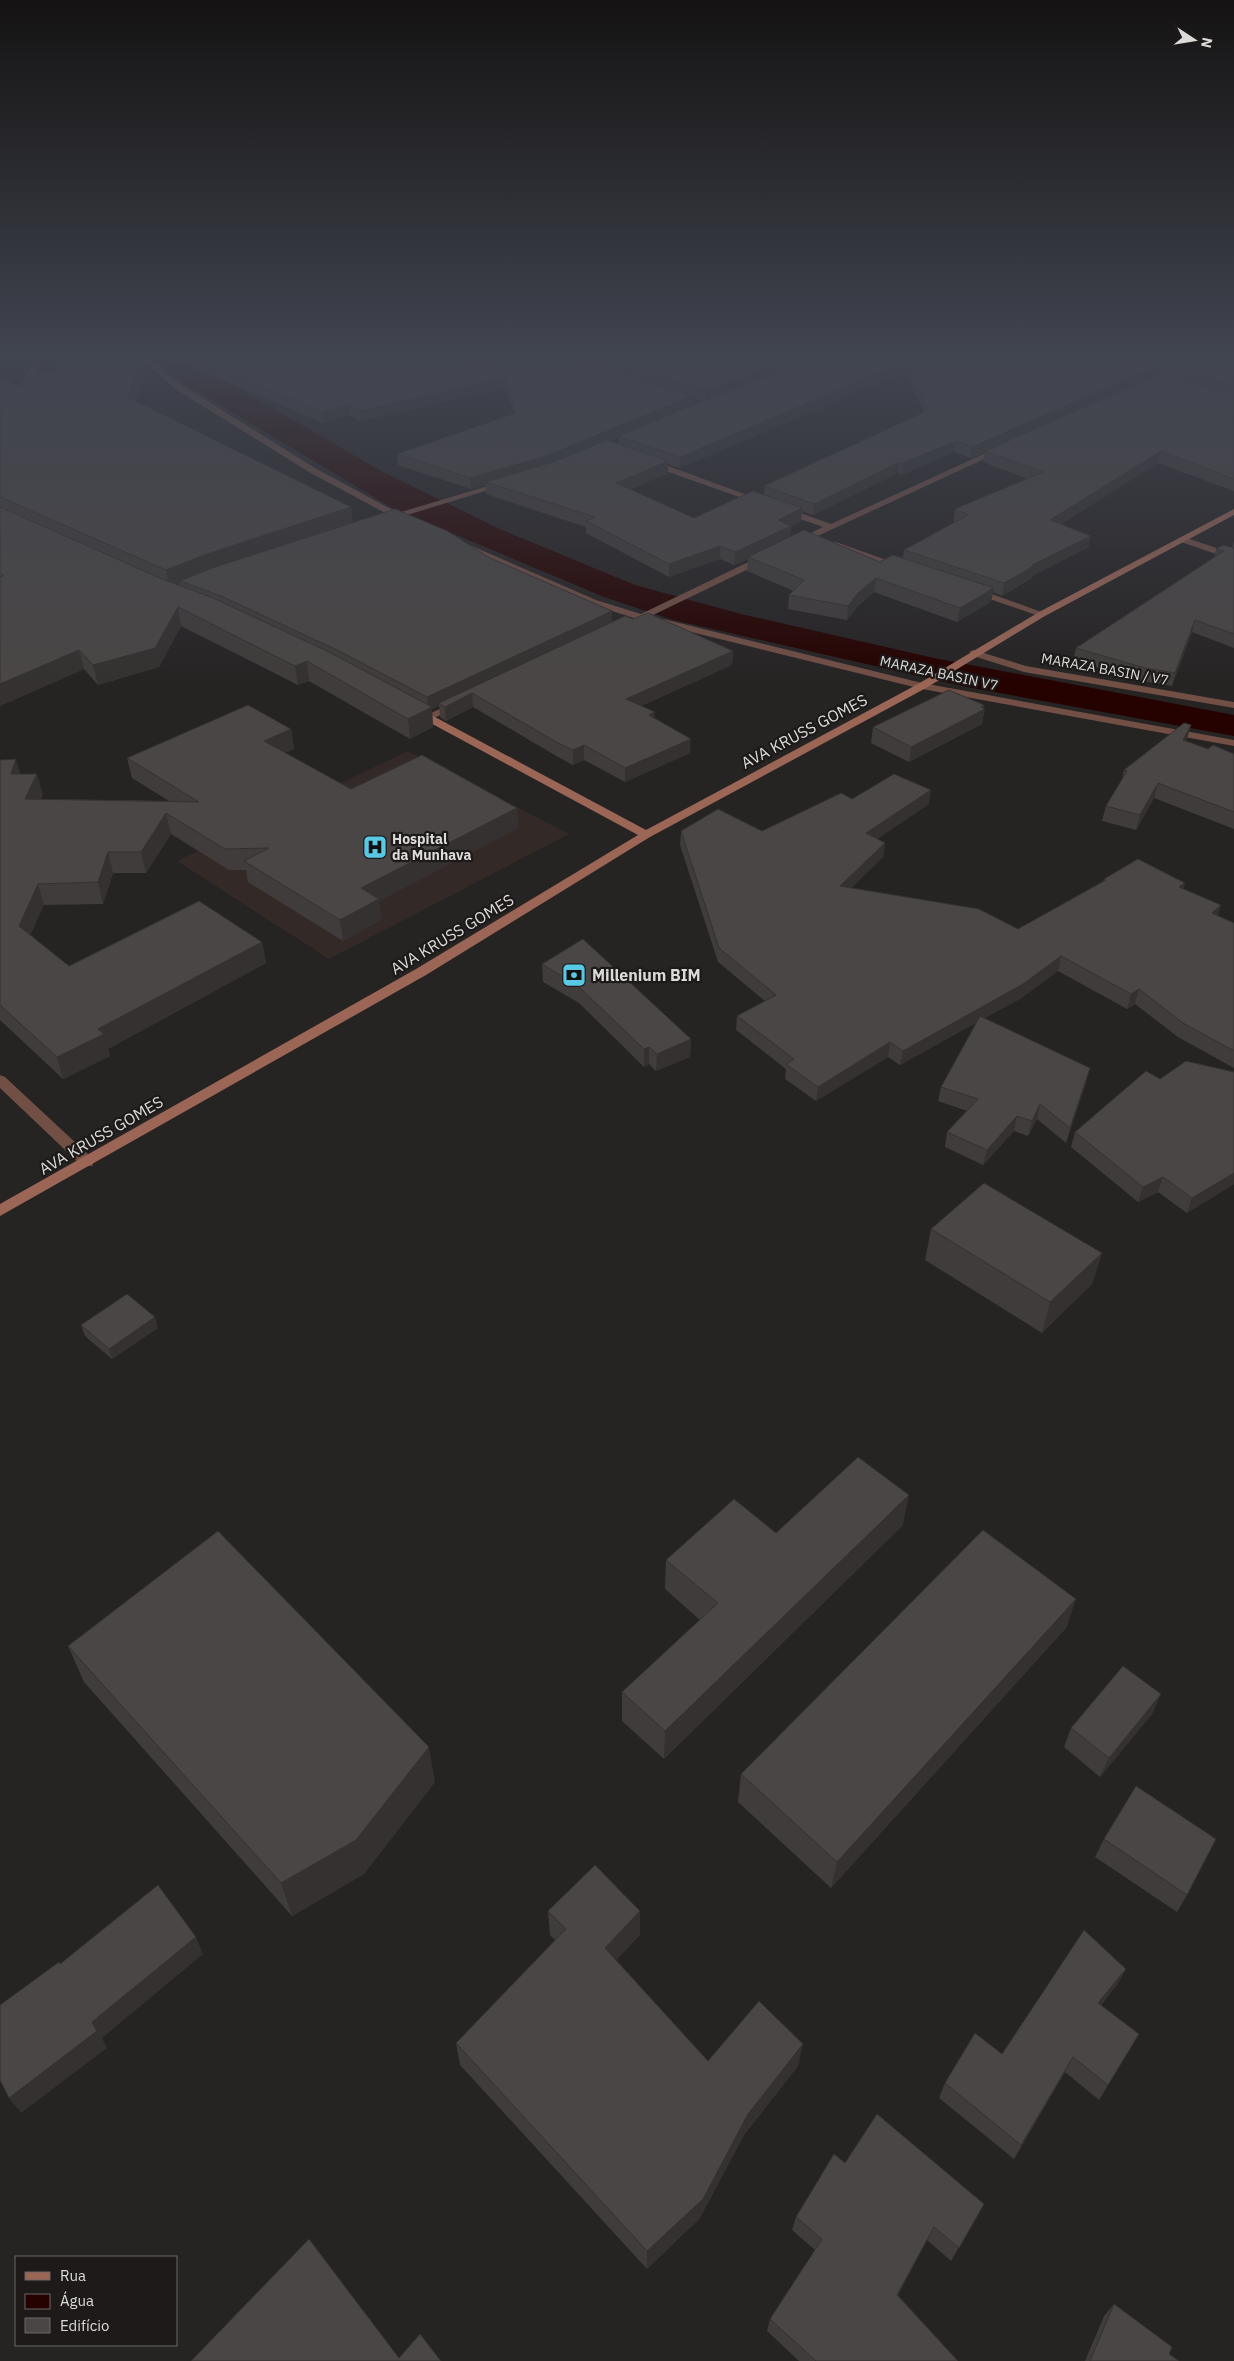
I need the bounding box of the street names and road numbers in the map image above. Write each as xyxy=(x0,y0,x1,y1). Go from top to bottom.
street label: MARAZA BASIN / V7 xyxy=(1040,649,1170,689)
street label: MARAZA BASIN V7 xyxy=(878,652,1000,694)
street label: AVA KRUSS GOMES xyxy=(737,689,871,773)
street label: AVA KRUSS GOMES xyxy=(387,889,517,979)
street label: AVA KRUSS GOMES xyxy=(35,1091,167,1179)

